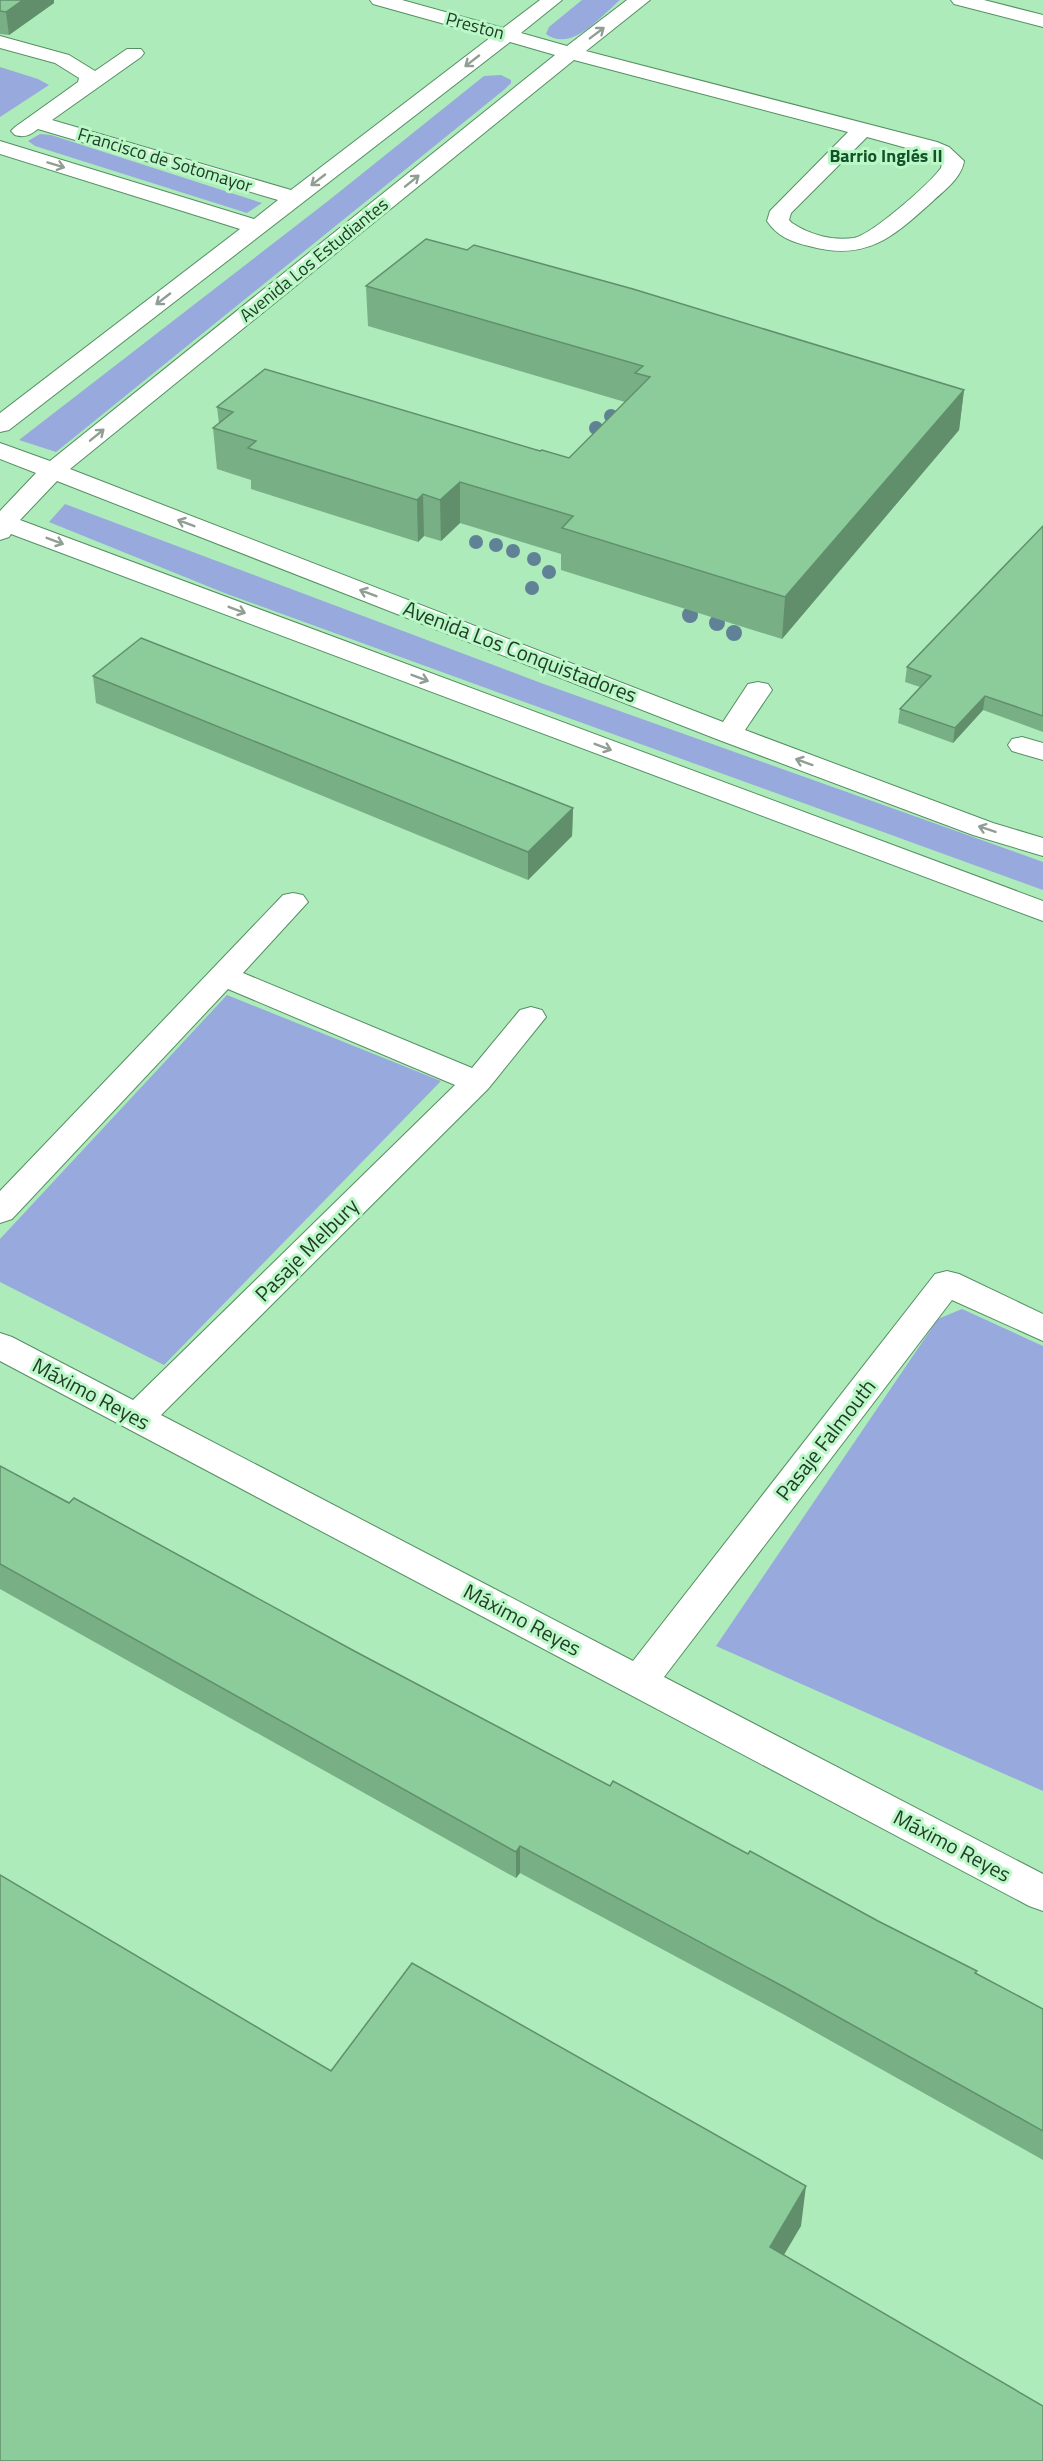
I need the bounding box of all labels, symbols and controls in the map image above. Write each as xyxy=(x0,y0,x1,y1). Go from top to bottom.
street label: Preston xyxy=(443,5,507,46)
one-way arrow xyxy=(589,26,605,39)
one-way arrow xyxy=(464,54,480,67)
street label: Francisco de Sotomayor xyxy=(75,120,256,199)
district label: Barrio Inglés II xyxy=(829,142,943,169)
one-way arrow xyxy=(46,160,65,171)
one-way arrow xyxy=(310,174,326,186)
one-way arrow xyxy=(404,174,420,187)
street label: Avenida Los Estudiantes xyxy=(233,191,394,328)
one-way arrow xyxy=(155,292,171,305)
one-way arrow xyxy=(89,428,105,441)
one-way arrow xyxy=(177,517,196,528)
one-way arrow xyxy=(45,536,64,547)
one-way arrow xyxy=(359,586,378,597)
street label: Avenida Los Conquistadores xyxy=(399,592,642,710)
one-way arrow xyxy=(228,605,246,616)
one-way arrow xyxy=(410,673,429,684)
one-way arrow xyxy=(593,742,611,753)
one-way arrow xyxy=(795,756,814,767)
one-way arrow xyxy=(978,823,997,834)
street label: Pasaje Melbury xyxy=(247,1190,366,1309)
street label: Máximo Reyes xyxy=(27,1349,156,1438)
street label: Pasaje Falmouth xyxy=(767,1372,883,1507)
street label: Máximo Reyes xyxy=(458,1575,587,1664)
street label: Máximo Reyes xyxy=(888,1801,1017,1890)

